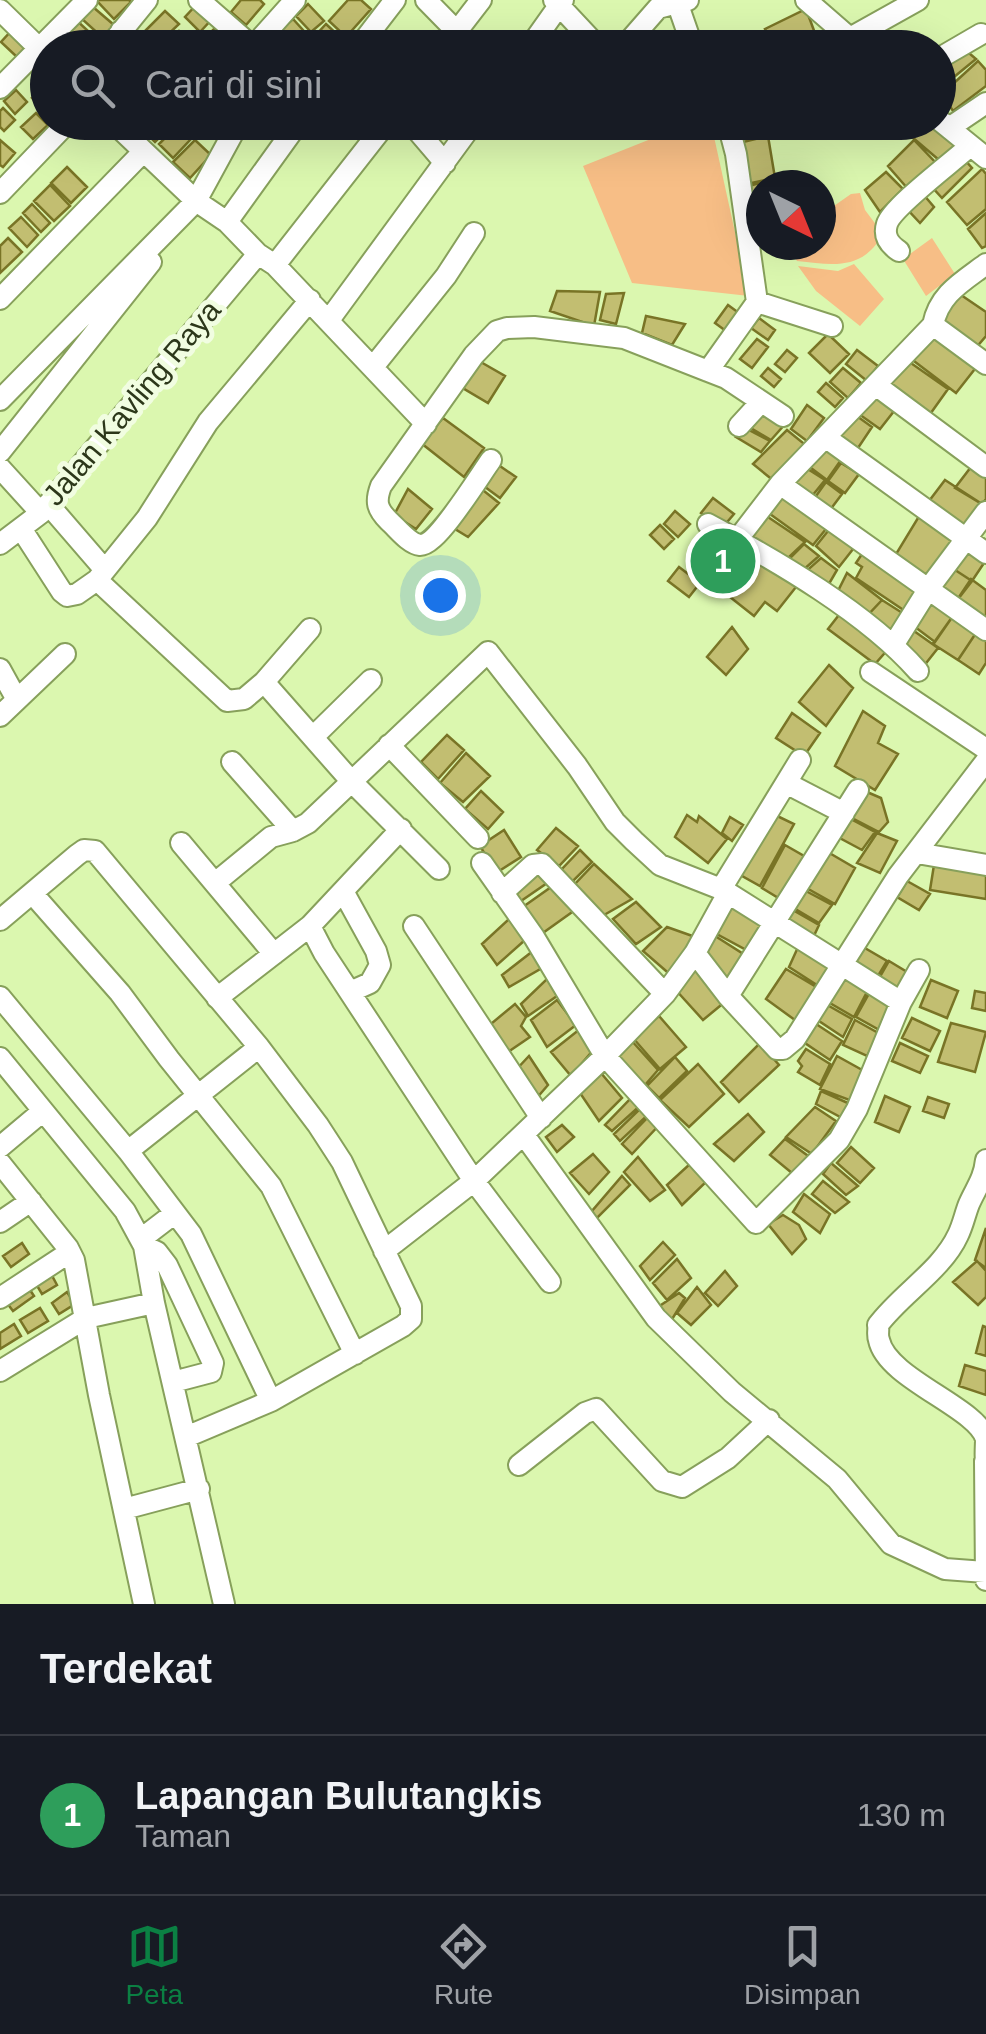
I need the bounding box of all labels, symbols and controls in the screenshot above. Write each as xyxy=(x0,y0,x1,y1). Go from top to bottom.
search box xyxy=(30,30,956,140)
icon: search xyxy=(65,58,120,113)
text: Cari di sini xyxy=(145,64,322,106)
north arrow xyxy=(746,170,836,260)
street label: Jalan Kavling Raya xyxy=(36,293,227,512)
pin: 1 xyxy=(690,524,756,598)
your location xyxy=(415,570,466,621)
text: Terdekat xyxy=(40,1645,212,1692)
text: Lapangan Bulutangkis xyxy=(135,1775,542,1817)
text: 1 xyxy=(64,1797,81,1833)
text: 130 m xyxy=(857,1797,946,1833)
text: Taman xyxy=(135,1818,231,1854)
tab: Peta xyxy=(125,1919,183,2011)
tab: Rute xyxy=(434,1919,493,2011)
tab: Disimpan xyxy=(744,1919,861,2011)

